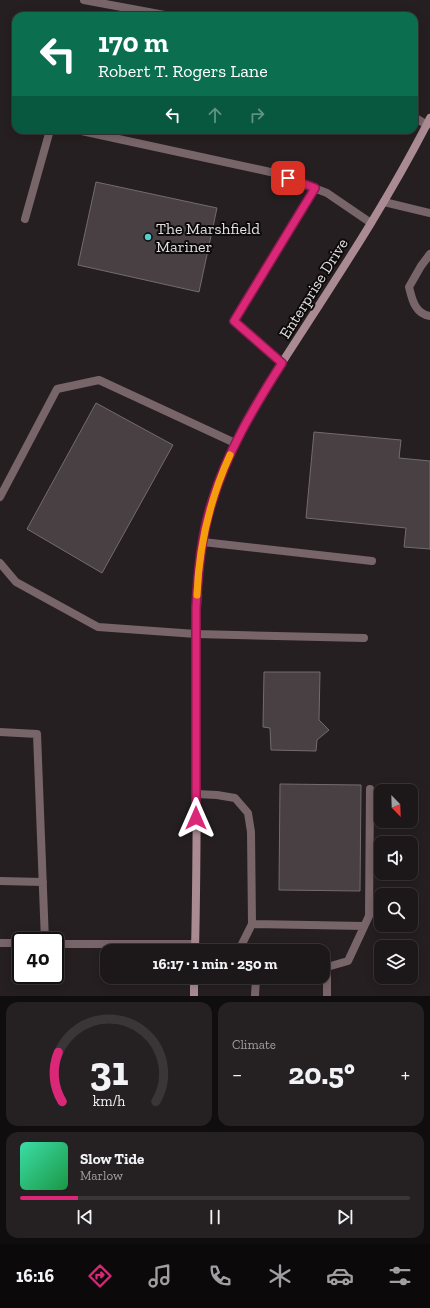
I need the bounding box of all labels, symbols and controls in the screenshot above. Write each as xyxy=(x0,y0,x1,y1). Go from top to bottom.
text: 170 m xyxy=(98,26,169,59)
icon: left xyxy=(32,28,84,80)
text: Robert T. Rogers Lane xyxy=(98,60,268,82)
icon: left xyxy=(162,104,184,126)
icon: ahead xyxy=(204,104,226,126)
icon: right xyxy=(246,104,268,126)
pin xyxy=(271,161,305,195)
icon: arrive xyxy=(277,167,299,189)
place label: The Marshfield Mariner xyxy=(156,219,260,256)
marker: The Marshfield Mariner xyxy=(143,232,153,242)
street label: Enterprise Drive xyxy=(275,235,352,342)
north arrow xyxy=(374,784,418,828)
map controls xyxy=(374,784,418,984)
position arrow xyxy=(175,797,217,839)
button: sound xyxy=(374,836,418,880)
button: search xyxy=(374,888,418,932)
speed limit sign: 40 xyxy=(12,932,64,984)
button: layers xyxy=(374,940,418,984)
text: 16:17 · 1 min · 250 m xyxy=(153,955,277,973)
text: Climate xyxy=(232,1037,276,1052)
text: 31 xyxy=(90,1046,129,1096)
text: 20.5° xyxy=(288,1056,355,1092)
text: − xyxy=(232,1061,242,1088)
text: + xyxy=(401,1061,410,1088)
text: km/h xyxy=(93,1093,125,1110)
text: Slow Tide xyxy=(80,1150,144,1168)
text: Marlow xyxy=(80,1168,123,1183)
icon: previous xyxy=(74,1206,96,1228)
icon: pause xyxy=(204,1206,226,1228)
icon: next xyxy=(334,1206,356,1228)
icon: directions xyxy=(86,1262,114,1290)
icon: music xyxy=(146,1262,174,1290)
icon: phone xyxy=(206,1262,234,1290)
icon: climate xyxy=(266,1262,294,1290)
icon: car xyxy=(326,1262,354,1290)
icon: filters xyxy=(386,1262,414,1290)
text: 16:16 xyxy=(16,1265,54,1287)

